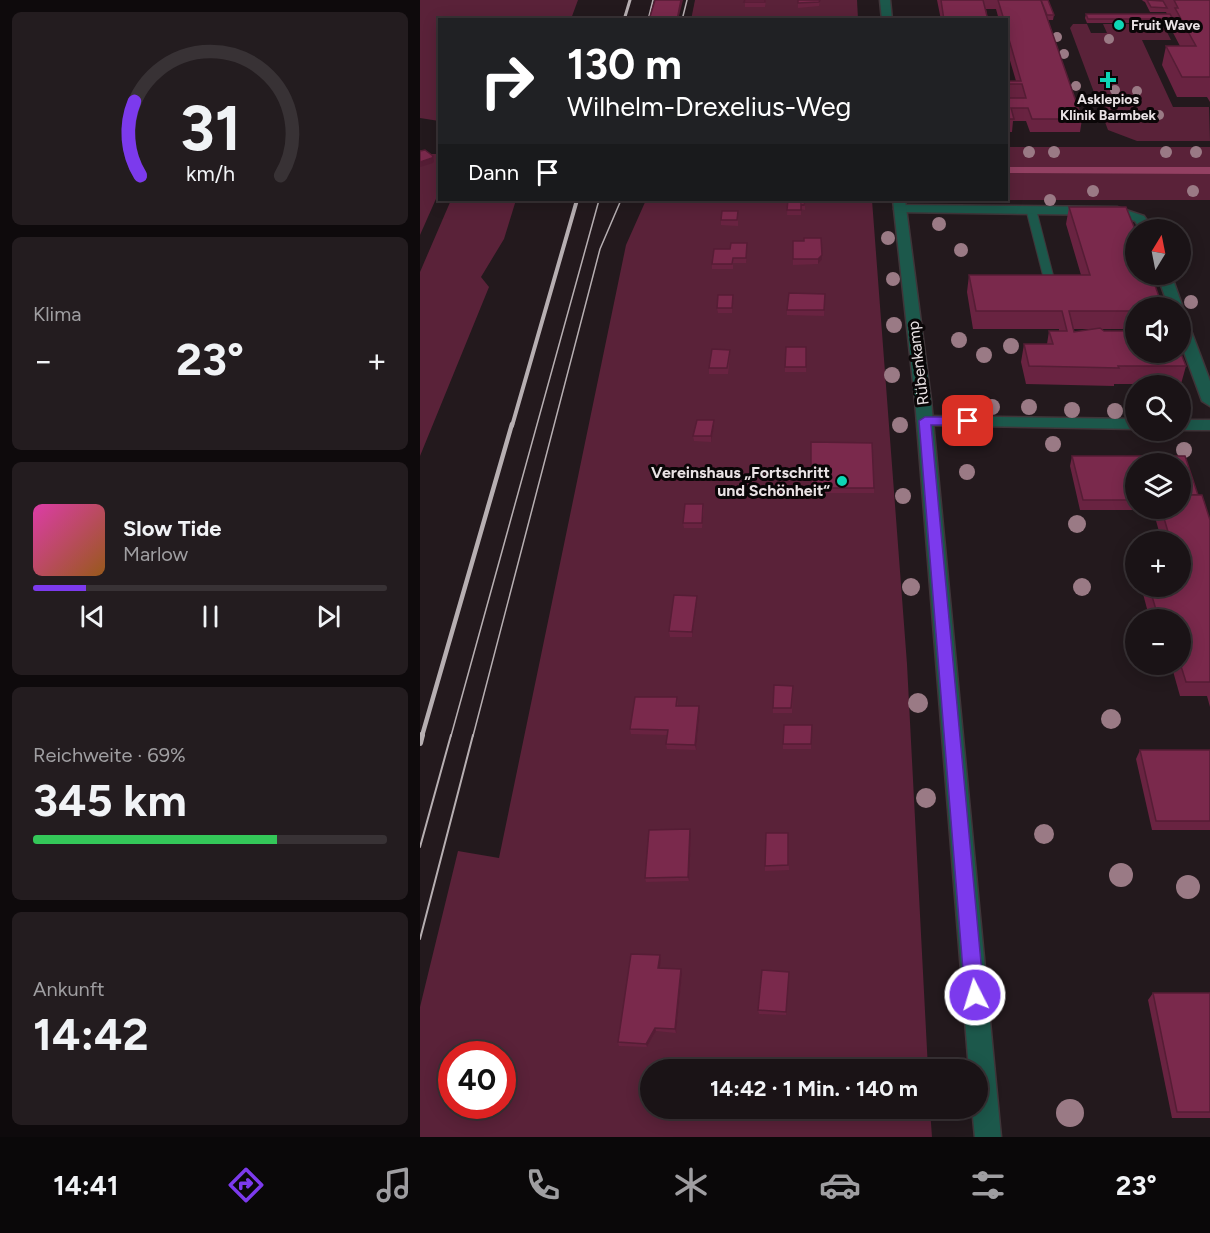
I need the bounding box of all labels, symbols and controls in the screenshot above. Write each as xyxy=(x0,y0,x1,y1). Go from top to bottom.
place label: Fruit Wave xyxy=(1131,17,1201,34)
marker: Fruit Wave xyxy=(1112,18,1126,32)
text: 130 m xyxy=(567,39,682,90)
icon: right xyxy=(468,42,546,120)
marker: Asklepios Klinik Barmbek xyxy=(1099,71,1117,89)
text: Wilhelm-Drexelius-Weg xyxy=(567,90,851,123)
text: 31 xyxy=(179,91,241,166)
place label: Asklepios Klinik Barmbek xyxy=(1060,91,1157,124)
icon: arrive xyxy=(531,156,564,189)
text: Dann xyxy=(468,159,519,186)
text: km/h xyxy=(186,161,234,186)
north arrow xyxy=(1125,219,1191,285)
map controls xyxy=(1125,219,1191,675)
button: sound xyxy=(1125,297,1191,363)
text: Klima xyxy=(33,302,81,326)
street label: Rübenkamp xyxy=(903,320,933,406)
text: 23° xyxy=(176,332,244,386)
text: − xyxy=(33,341,54,380)
text: + xyxy=(366,341,387,380)
button: search xyxy=(1125,375,1191,441)
pin xyxy=(942,395,993,446)
icon: arrive xyxy=(951,404,984,437)
button: layers xyxy=(1125,453,1191,519)
place label: Vereinshaus „Fortschritt und Schönheit“ xyxy=(651,463,830,500)
marker: Vereinshaus „Fortschritt und Schönheit“ xyxy=(835,474,849,488)
text: Slow Tide xyxy=(123,515,222,542)
button: + xyxy=(1125,531,1191,597)
text: Marlow xyxy=(123,542,188,566)
icon: previous xyxy=(76,600,109,633)
icon: pause xyxy=(194,600,227,633)
icon: next xyxy=(312,600,345,633)
button: − xyxy=(1125,609,1191,675)
text: Reichweite · 69% xyxy=(33,743,186,767)
text: 345 km xyxy=(33,773,187,827)
position arrow xyxy=(943,963,1007,1027)
text: Ankunft xyxy=(33,977,105,1001)
text: 14:42 xyxy=(33,1007,149,1061)
speed limit sign: 40 xyxy=(438,1041,516,1119)
text: 14:42 · 1 Min. · 140 m xyxy=(710,1075,918,1102)
icon: directions xyxy=(225,1164,267,1206)
icon: music xyxy=(373,1164,415,1206)
icon: phone xyxy=(522,1164,564,1206)
icon: climate xyxy=(670,1164,712,1206)
icon: car xyxy=(819,1164,861,1206)
icon: filters xyxy=(967,1164,1009,1206)
text: 14:41 xyxy=(53,1169,118,1202)
text: 23° xyxy=(1116,1169,1157,1202)

